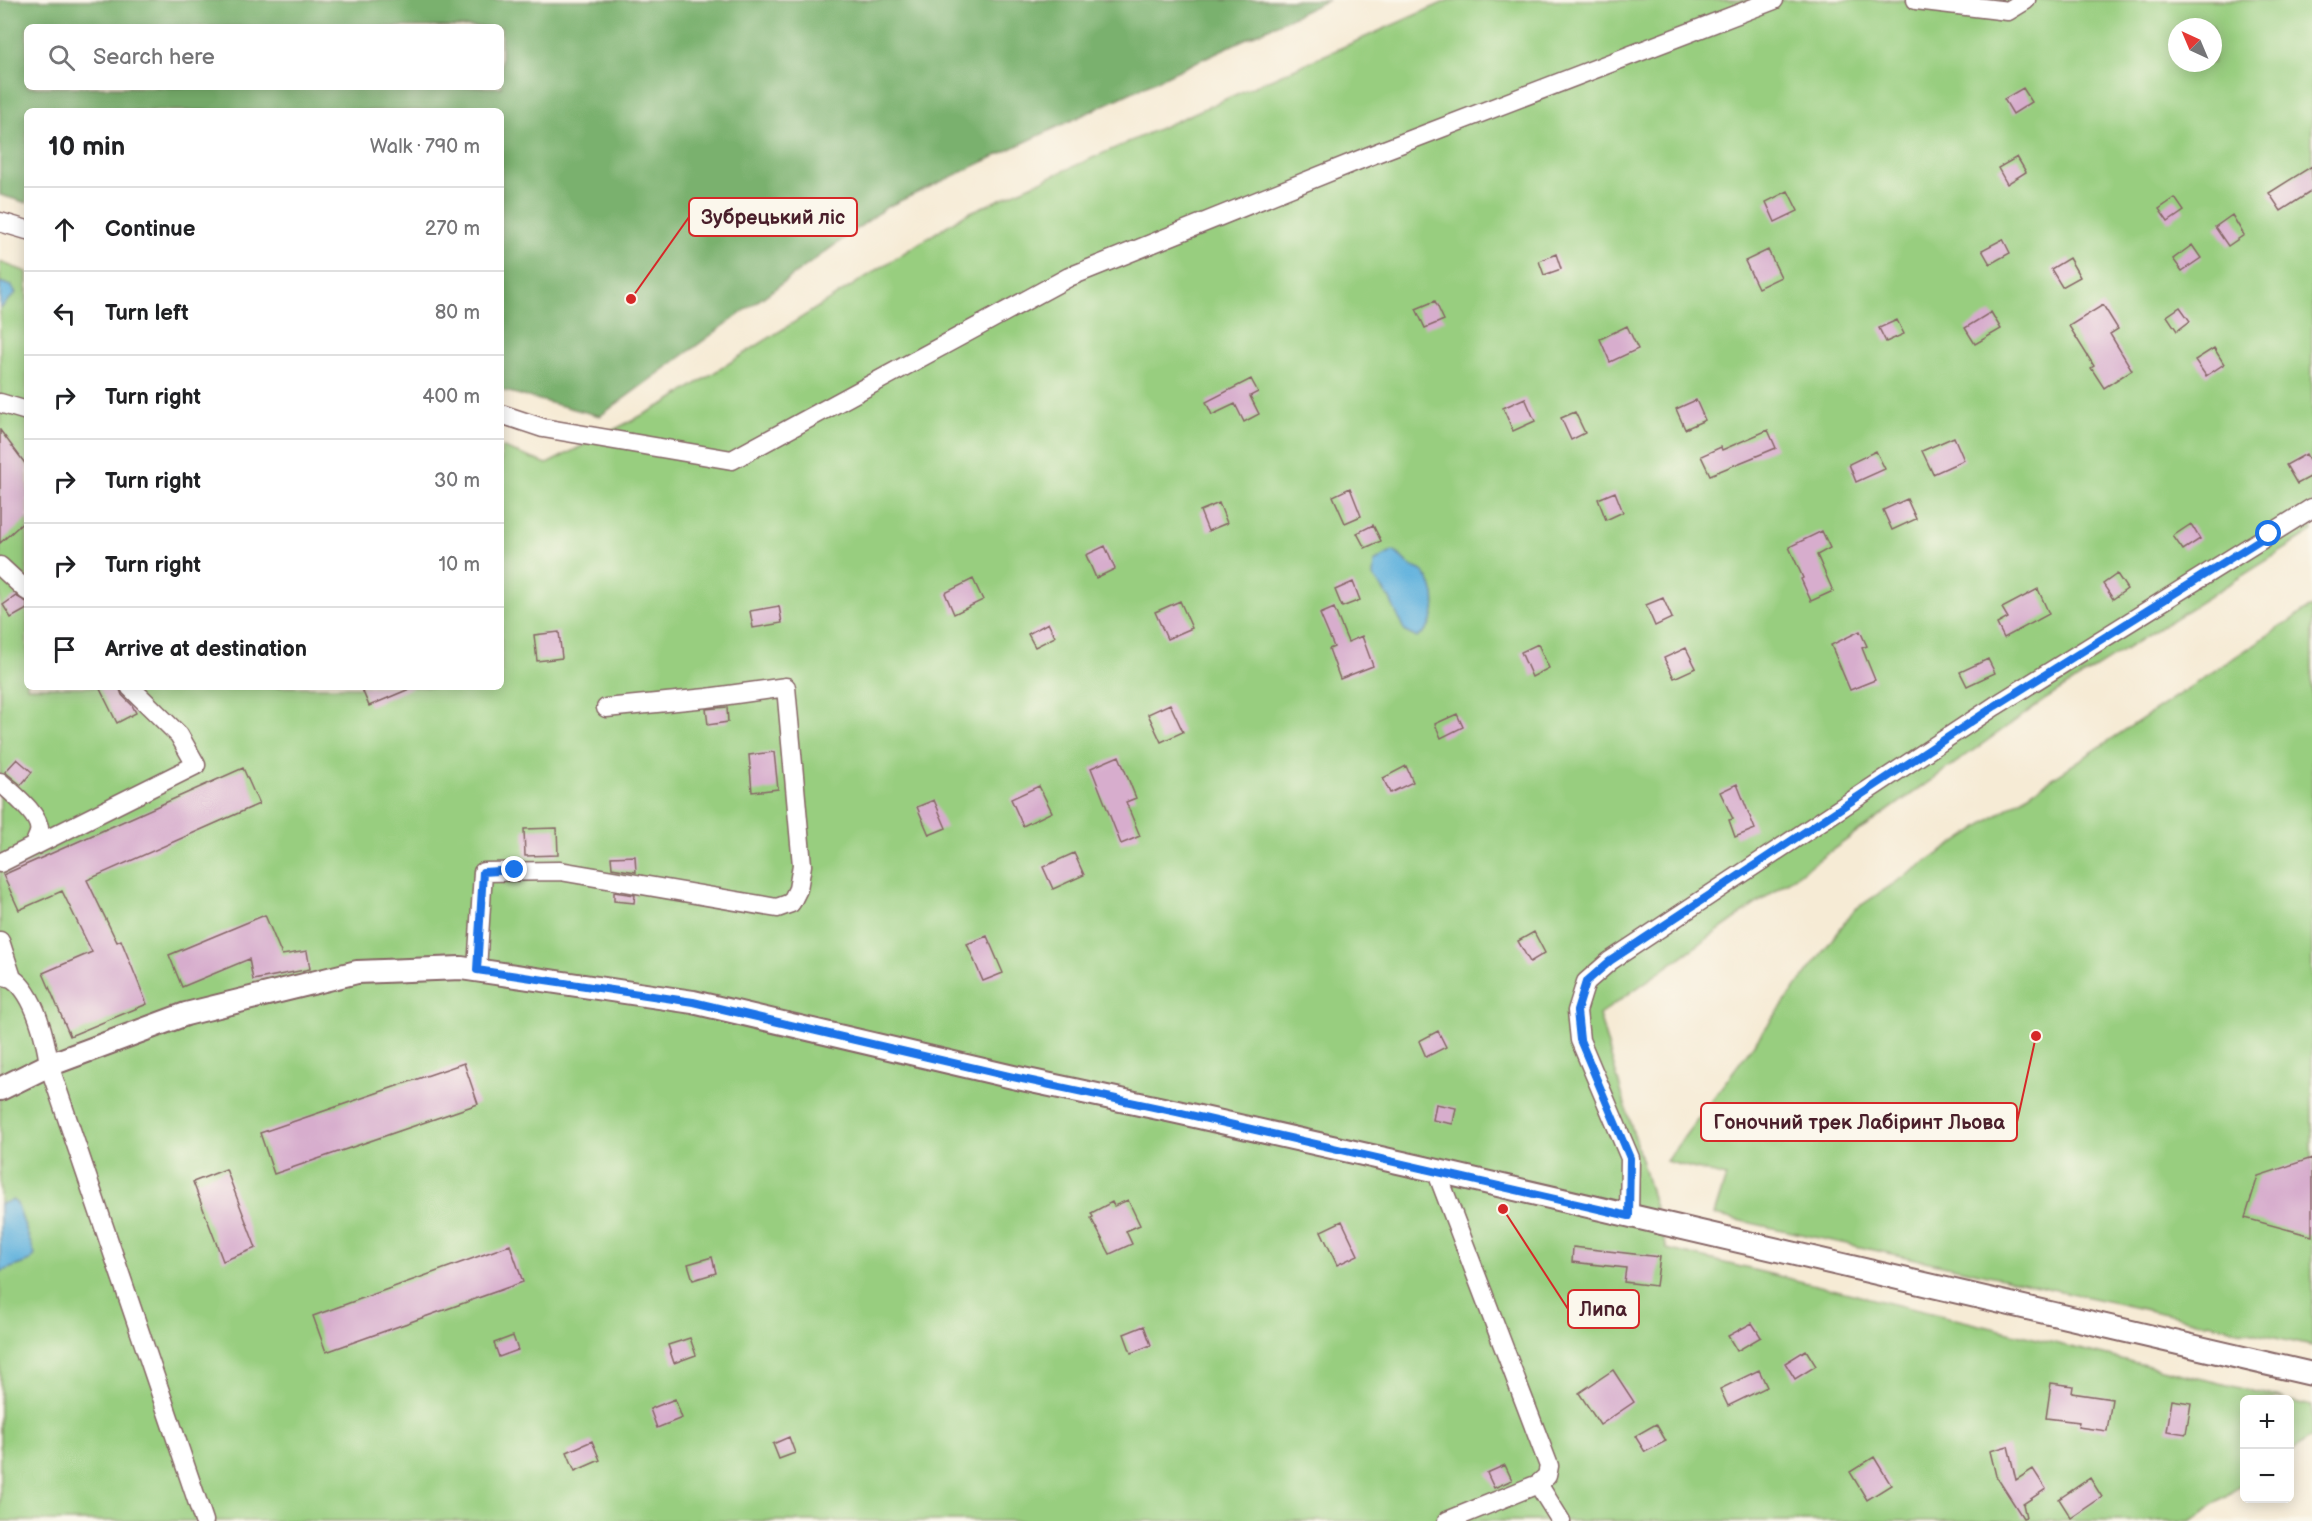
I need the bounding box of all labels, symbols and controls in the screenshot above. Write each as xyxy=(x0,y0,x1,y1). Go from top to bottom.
north arrow xyxy=(2168,18,2222,72)
search box xyxy=(24,24,504,90)
icon: search xyxy=(45,41,78,74)
text: Search here xyxy=(93,44,215,71)
text: 10 min xyxy=(48,132,125,163)
text: Walk · 790 m xyxy=(370,135,480,159)
callout: Зубрецький ліс xyxy=(689,198,857,236)
text: Зубрецький ліс xyxy=(701,206,845,230)
icon: ahead xyxy=(48,213,81,246)
text: Continue xyxy=(105,216,195,243)
text: 270 m xyxy=(425,217,480,241)
icon: left xyxy=(48,297,81,330)
text: Turn left xyxy=(105,300,189,327)
text: 80 m xyxy=(435,301,480,325)
icon: right xyxy=(48,381,81,414)
text: Turn right xyxy=(105,384,201,411)
text: 400 m xyxy=(422,385,480,409)
icon: right xyxy=(48,465,81,498)
text: Turn right xyxy=(105,468,201,495)
text: 30 m xyxy=(434,469,480,493)
route start xyxy=(2255,520,2281,546)
icon: right xyxy=(48,549,81,582)
text: Turn right xyxy=(105,552,201,579)
text: 10 m xyxy=(439,553,480,577)
icon: arrive xyxy=(48,633,81,666)
text: Arrive at destination xyxy=(105,636,307,663)
route end xyxy=(501,856,527,882)
callout: Гоночний трек Лабіринт Льова xyxy=(1701,1103,2017,1141)
text: Гоночний трек Лабіринт Льова xyxy=(1713,1111,2005,1135)
callout: Липа xyxy=(1568,1290,1639,1328)
text: Липа xyxy=(1578,1298,1627,1322)
map controls xyxy=(2240,1395,2294,1503)
button: + xyxy=(2240,1395,2294,1449)
button: − xyxy=(2240,1449,2294,1503)

